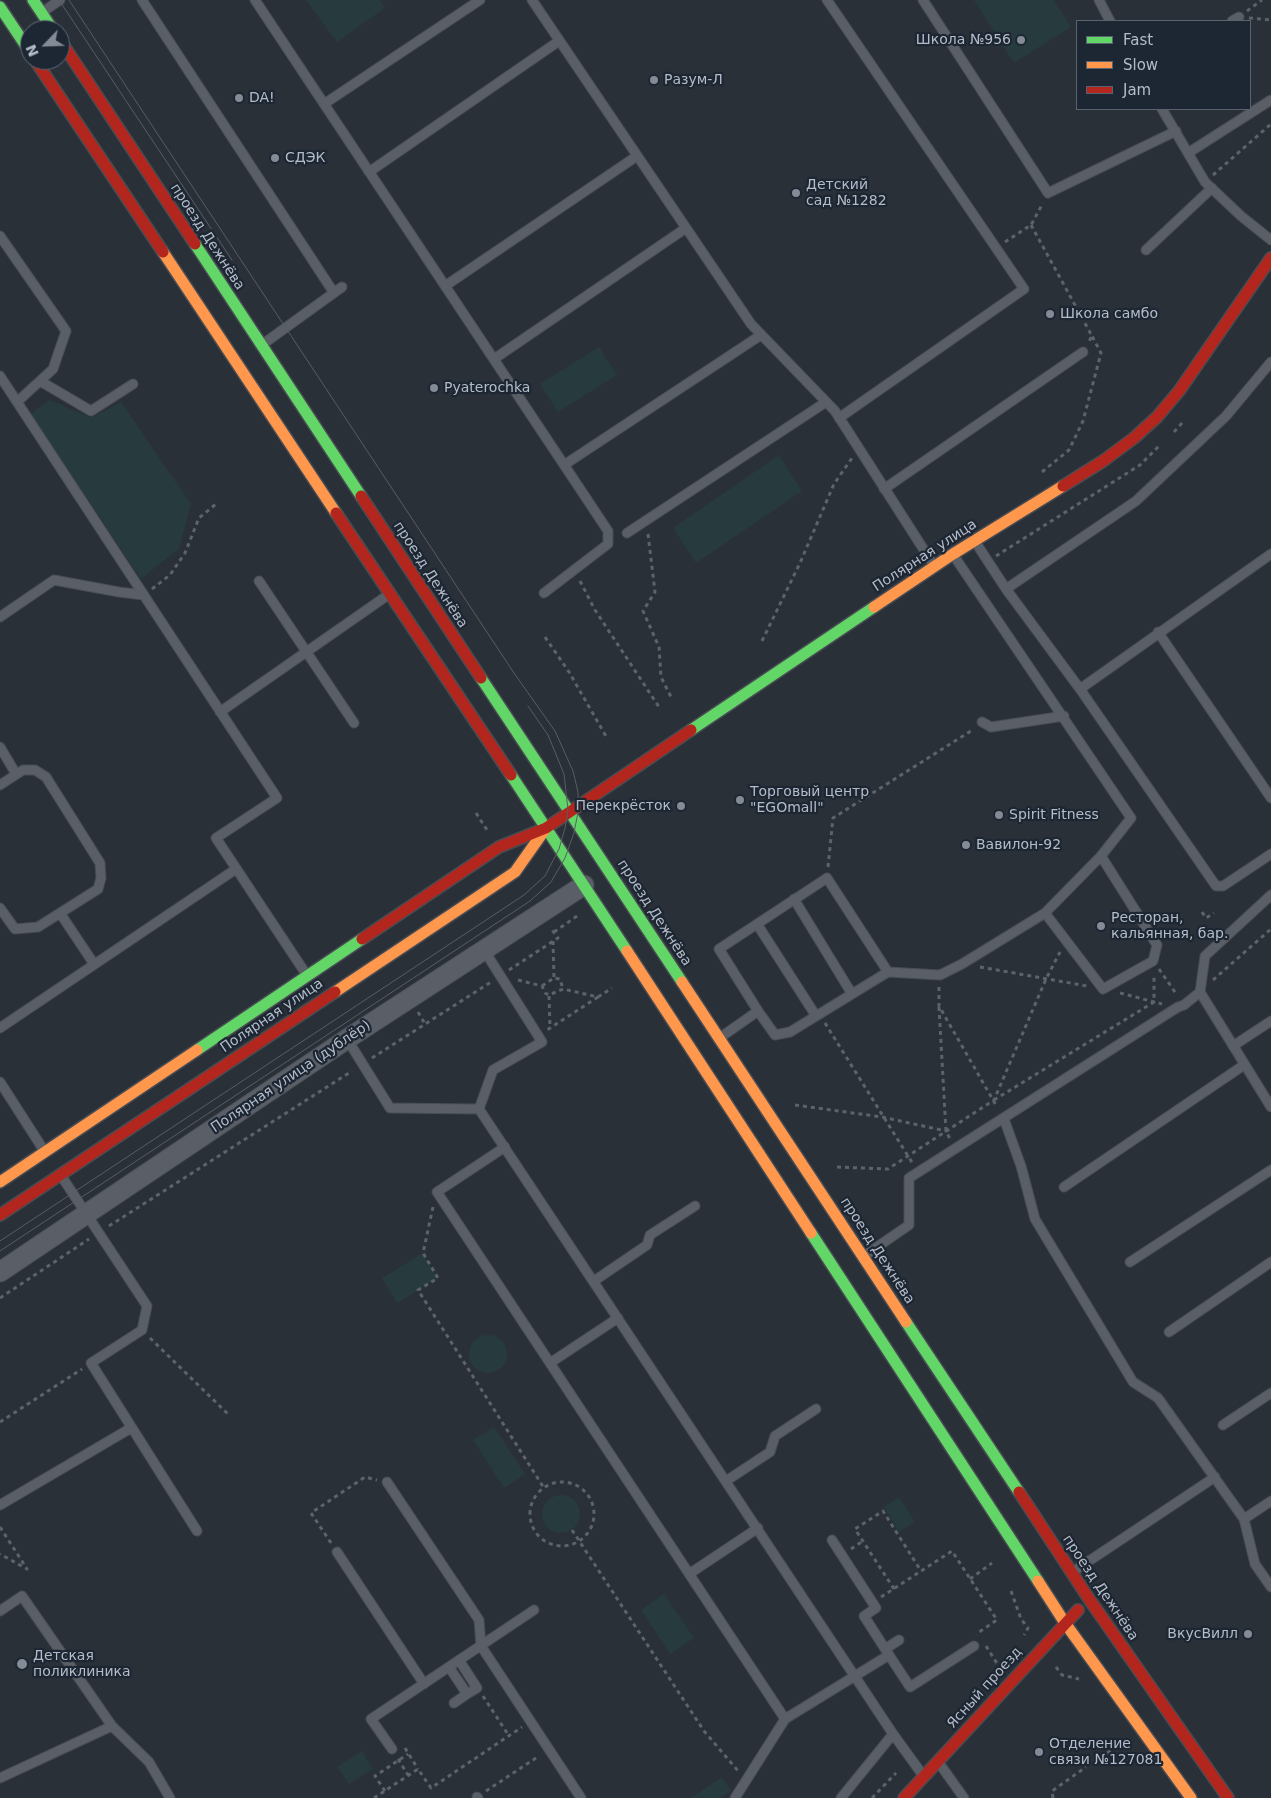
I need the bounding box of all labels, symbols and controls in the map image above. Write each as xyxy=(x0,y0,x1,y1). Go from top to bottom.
north arrow xyxy=(20,20,70,70)
legend xyxy=(1076,20,1251,110)
text: Fast xyxy=(1123,31,1153,49)
place label: Школа №956 xyxy=(916,32,1011,48)
marker: Школа №956 xyxy=(1015,34,1027,46)
text: N xyxy=(23,42,42,59)
text: Slow xyxy=(1123,56,1158,74)
place label: Разум-Л xyxy=(664,72,723,88)
marker: Разум-Л xyxy=(648,74,660,86)
text: Jam xyxy=(1123,81,1151,99)
place label: DA! xyxy=(249,90,275,106)
marker: DA! xyxy=(233,92,245,104)
place label: СДЭК xyxy=(285,150,325,166)
marker: СДЭК xyxy=(269,152,281,164)
place label: Детский сад №1282 xyxy=(806,177,887,210)
street label: проезд Дежнёва xyxy=(166,181,248,293)
marker: Детский сад №1282 xyxy=(790,187,802,199)
place label: Школа самбо xyxy=(1060,306,1158,322)
marker: Школа самбо xyxy=(1044,308,1056,320)
place label: Pyaterochka xyxy=(444,380,530,396)
marker: Pyaterochka xyxy=(428,382,440,394)
street label: Полярная улица xyxy=(870,516,980,596)
street label: проезд Дежнёва xyxy=(389,519,471,631)
place label: Торговый центр "EGOmall" xyxy=(750,784,869,816)
marker: Торговый центр "EGOmall" xyxy=(734,794,746,806)
place label: Перекрёсток xyxy=(576,798,671,814)
marker: Перекрёсток xyxy=(675,800,687,812)
place label: Spirit Fitness xyxy=(1009,807,1099,823)
marker: Spirit Fitness xyxy=(993,809,1005,821)
place label: Вавилон-92 xyxy=(976,837,1061,853)
marker: Вавилон-92 xyxy=(960,839,972,851)
street label: проезд Дежнёва xyxy=(613,857,695,969)
place label: Ресторан, кальянная, бар. xyxy=(1111,910,1228,942)
marker: Ресторан, кальянная, бар. xyxy=(1095,920,1107,932)
street label: Полярная улица xyxy=(217,975,327,1057)
street label: Полярная улица (дублёр) xyxy=(208,1017,374,1137)
street label: проезд Дежнёва xyxy=(836,1195,918,1307)
street label: проезд Дежнёва xyxy=(1058,1532,1142,1644)
place label: ВкусВилл xyxy=(1167,1626,1238,1642)
marker: ВкусВилл xyxy=(1242,1628,1254,1640)
street label: Ясный проезд xyxy=(944,1644,1026,1732)
place label: Детская поликлиника xyxy=(33,1648,131,1680)
marker: Детская поликлиника xyxy=(15,1657,29,1671)
place label: Отделение связи №127081 xyxy=(1049,1736,1162,1768)
marker: Отделение связи №127081 xyxy=(1033,1746,1045,1758)

